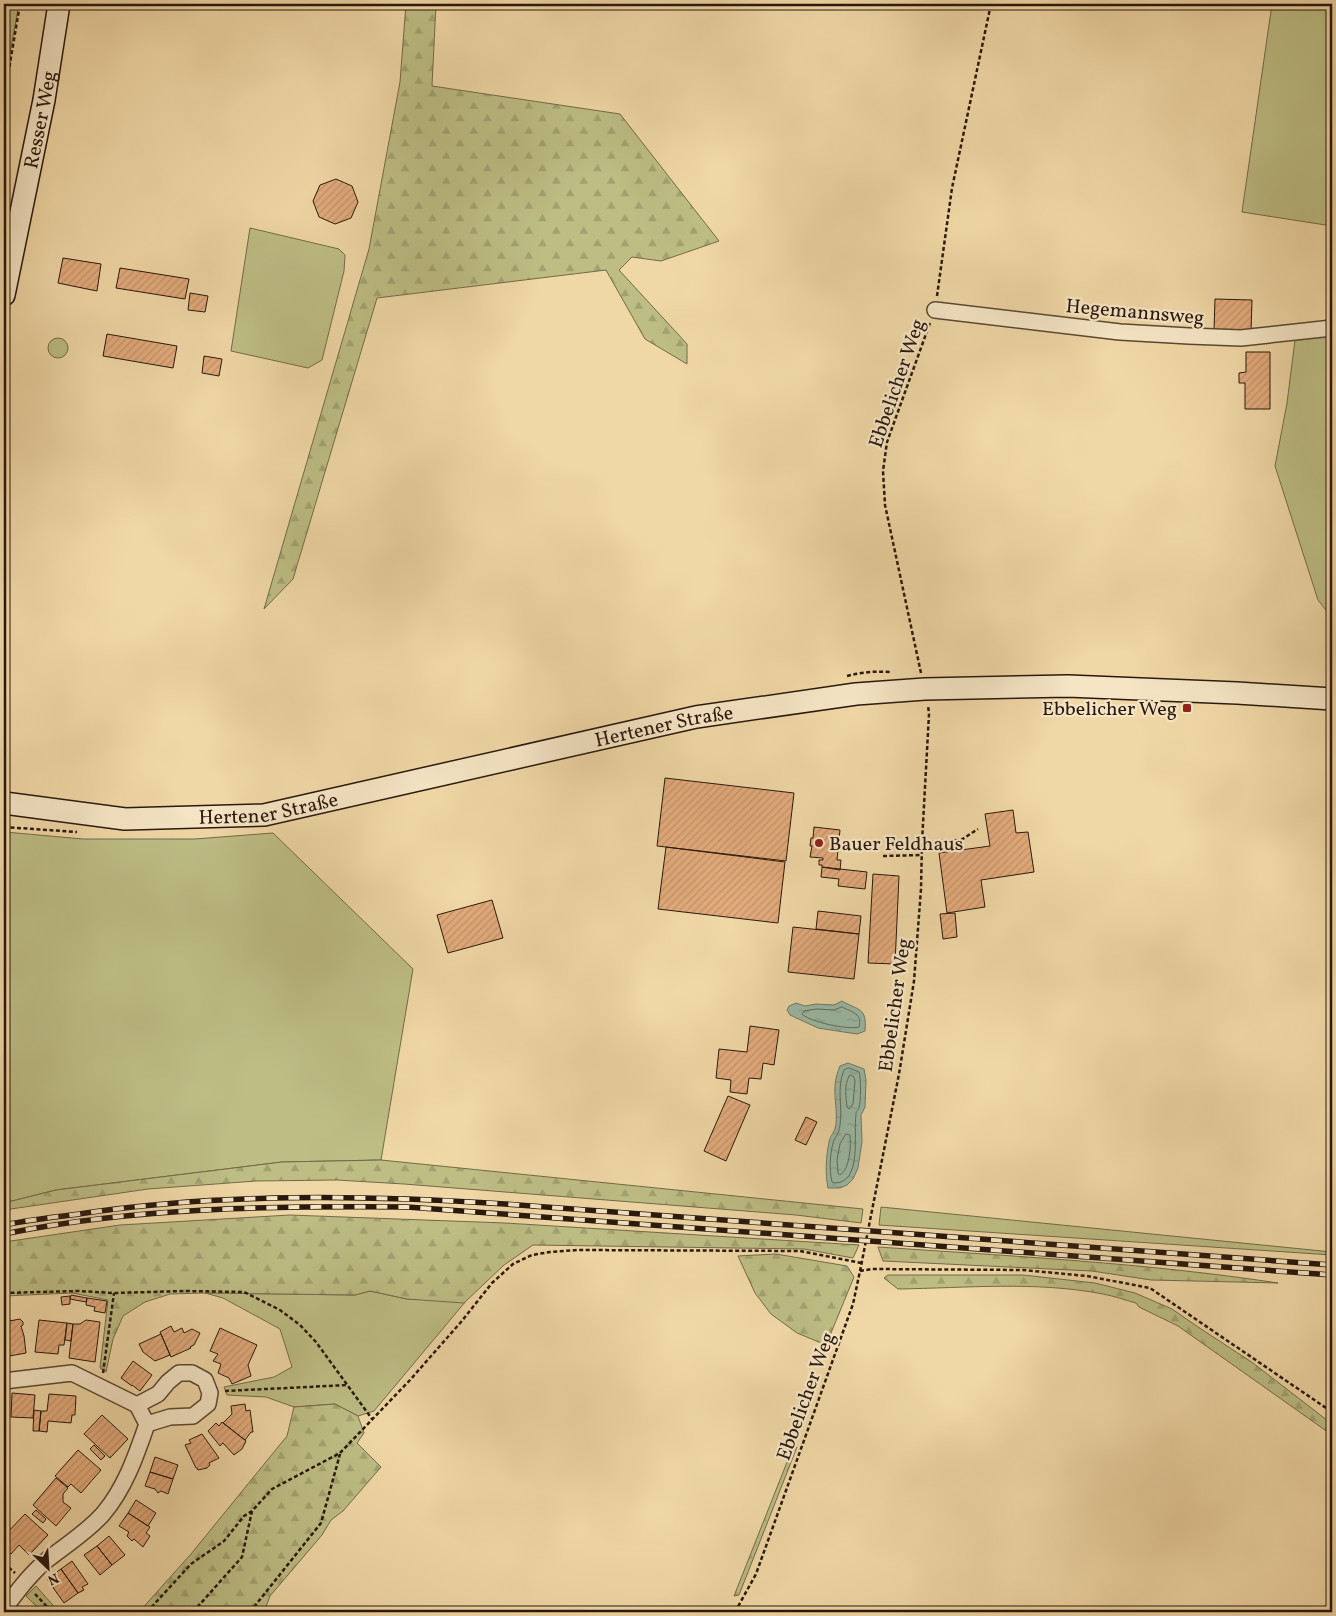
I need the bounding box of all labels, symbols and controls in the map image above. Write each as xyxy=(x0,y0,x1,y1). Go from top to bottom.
street label: Resser Weg xyxy=(18,69,64,172)
street label: Hegemannsweg xyxy=(1064,293,1205,333)
street label: Ebbelicher Weg xyxy=(863,315,933,452)
place label: Ebbelicher Weg xyxy=(1042,696,1177,724)
street label: Hertener Straße xyxy=(592,700,735,756)
marker: Ebbelicher Weg xyxy=(1181,702,1193,714)
street label: Hertener Straße xyxy=(198,787,341,833)
place label: Bauer Feldhaus xyxy=(829,831,963,859)
marker: Bauer Feldhaus xyxy=(813,837,825,849)
street label: Ebbelicher Weg xyxy=(873,937,919,1074)
street label: Ebbelicher Weg xyxy=(771,1328,843,1465)
north arrow xyxy=(22,1544,72,1594)
text: N xyxy=(44,1568,61,1589)

